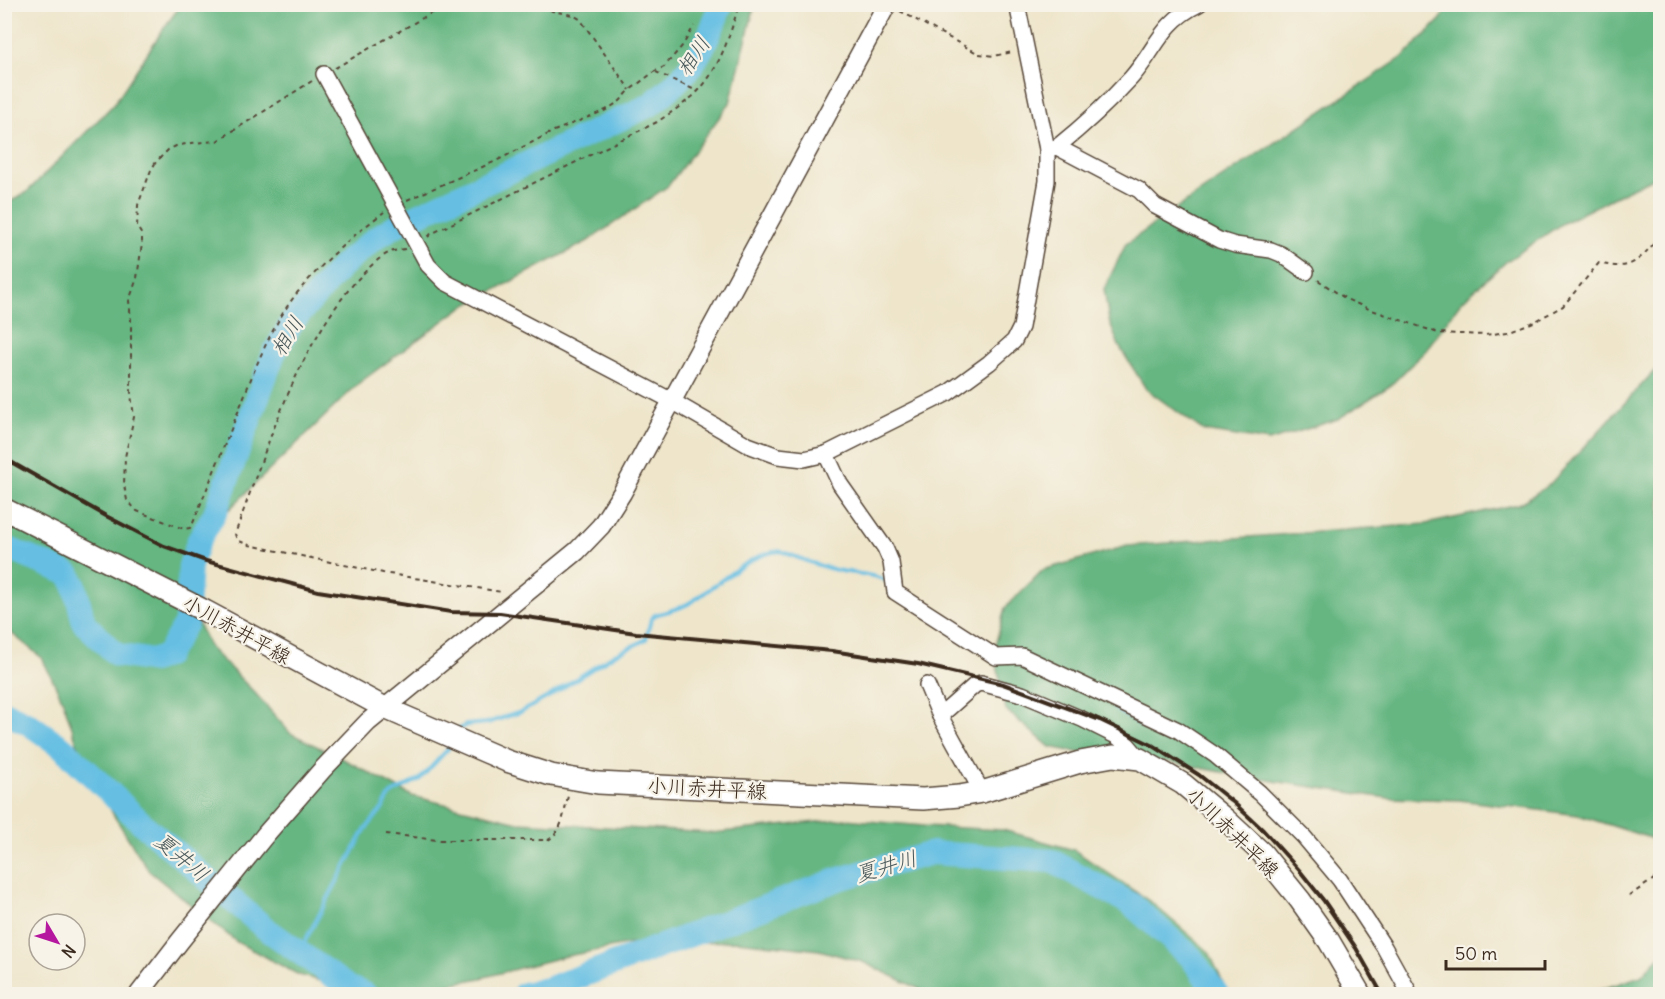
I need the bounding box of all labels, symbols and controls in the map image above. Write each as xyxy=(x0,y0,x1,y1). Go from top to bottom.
water label: 相川 xyxy=(670,31,716,81)
water label: 相川 xyxy=(264,311,310,361)
street label: 小川赤井平線 xyxy=(178,589,296,669)
street label: 小川赤井平線 xyxy=(646,772,768,804)
street label: 小川赤井平線 xyxy=(1181,781,1285,883)
water label: 夏井川 xyxy=(149,826,215,888)
water label: 夏井川 xyxy=(852,844,920,888)
north arrow xyxy=(27,912,87,972)
scale bar xyxy=(1446,933,1545,971)
text: N xyxy=(57,941,80,962)
text: 50 m xyxy=(1455,942,1497,965)

